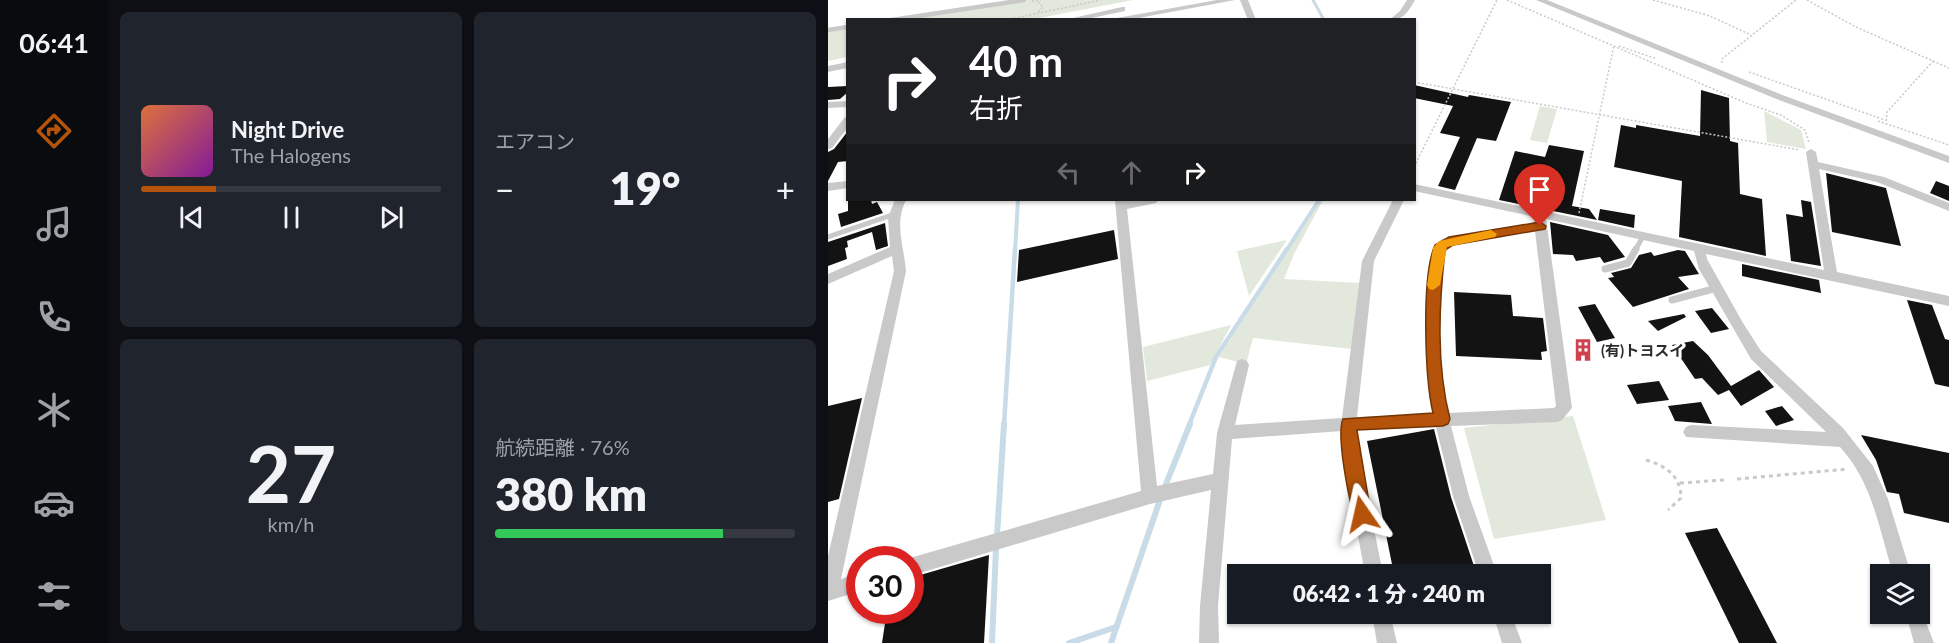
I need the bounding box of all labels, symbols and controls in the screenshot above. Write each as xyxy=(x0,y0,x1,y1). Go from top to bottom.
text: 06:41 xyxy=(19,26,89,59)
text: 40 m xyxy=(969,36,1063,86)
icon: right xyxy=(870,42,948,120)
text: 右折 xyxy=(969,91,1023,124)
icon: directions xyxy=(33,110,75,152)
text: Night Drive xyxy=(231,116,344,143)
text: エアコン xyxy=(495,129,575,153)
text: The Halogens xyxy=(231,143,351,167)
icon: left xyxy=(1052,156,1085,189)
icon: ahead xyxy=(1115,156,1148,189)
icon: right xyxy=(1178,156,1211,189)
text: 19° xyxy=(610,161,680,215)
pin xyxy=(1514,164,1565,226)
text: − xyxy=(495,169,514,209)
text: + xyxy=(776,169,795,209)
icon: arrive xyxy=(1523,173,1556,206)
icon: previous xyxy=(175,201,208,234)
icon: pause xyxy=(275,201,308,234)
icon: next xyxy=(375,201,408,234)
icon: music xyxy=(33,203,75,245)
icon: phone xyxy=(33,296,75,338)
building icon: (有)トヨスイ xyxy=(1570,337,1596,363)
place label: (有)トヨスイ xyxy=(1601,341,1684,359)
icon: climate xyxy=(33,389,75,431)
text: 27 xyxy=(246,426,336,520)
text: 航続距離 · 76% xyxy=(495,435,630,459)
text: 380 km xyxy=(495,467,647,521)
icon: car xyxy=(33,482,75,524)
position arrow xyxy=(1330,482,1394,546)
text: km/h xyxy=(268,512,314,536)
speed limit sign: 30 xyxy=(846,546,924,624)
map controls xyxy=(1870,564,1930,624)
button: layers xyxy=(1870,564,1930,624)
icon: filters xyxy=(33,575,75,617)
text: 06:42 · 1 分 · 240 m xyxy=(1293,580,1485,607)

